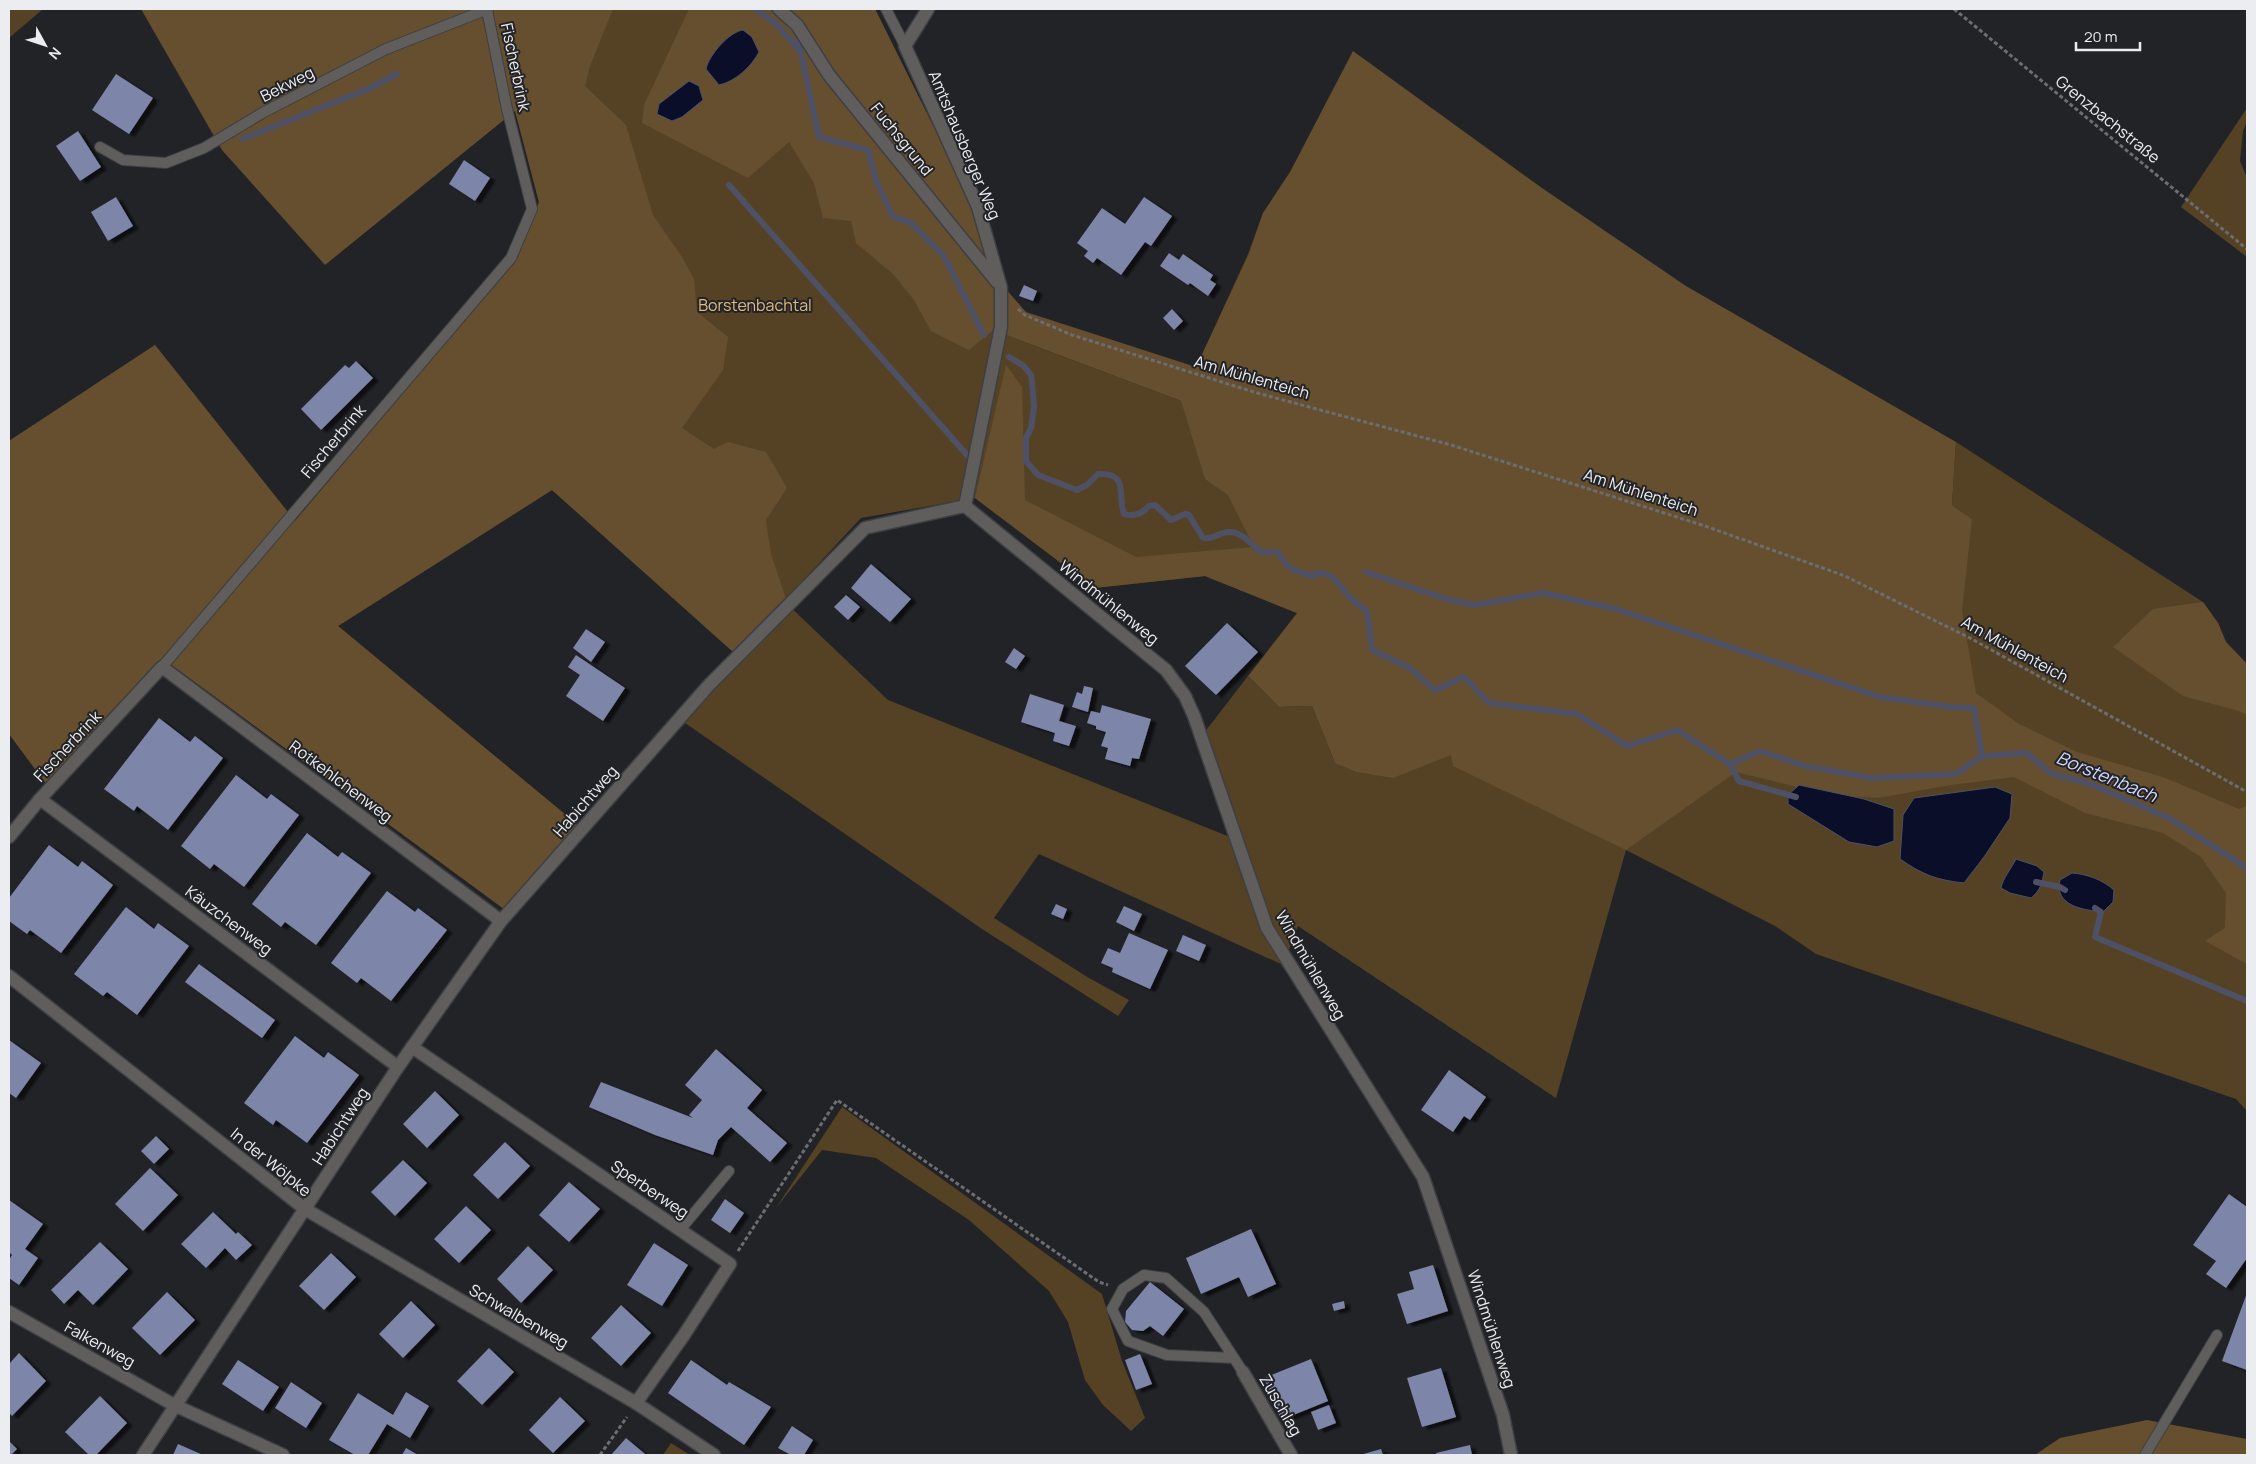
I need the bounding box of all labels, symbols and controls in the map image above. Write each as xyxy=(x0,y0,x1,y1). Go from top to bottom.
north arrow xyxy=(20,20,70,70)
scale bar xyxy=(2076,20,2140,52)
street label: Fischerbrink xyxy=(496,21,536,114)
text: 20 m xyxy=(2084,26,2117,47)
text: N xyxy=(45,44,66,64)
street label: Bekweg xyxy=(256,61,318,107)
street label: Amtshausberger Weg xyxy=(924,67,1006,223)
street label: Grenzbachstraße xyxy=(2051,70,2165,168)
street label: Fuchsgrund xyxy=(866,98,938,180)
park label: Borstenbachtal xyxy=(698,294,812,316)
street label: Am Mühlenteich xyxy=(1192,350,1312,404)
street label: Fischerbrink xyxy=(296,399,371,483)
street label: Am Mühlenteich xyxy=(1581,463,1701,521)
street label: Windmühlenweg xyxy=(1054,555,1164,649)
street label: Am Mühlenteich xyxy=(1958,610,2072,688)
street label: Fischerbrink xyxy=(28,705,106,786)
street label: Rotkehlchenweg xyxy=(285,735,397,827)
water label: Borstenbach xyxy=(2053,745,2162,808)
street label: Habichtweg xyxy=(548,760,622,842)
street label: Käuzchenweg xyxy=(181,880,277,960)
street label: Windmühlenweg xyxy=(1271,906,1351,1024)
street label: Habichtweg xyxy=(307,1083,373,1169)
street label: In der Wölpke xyxy=(226,1123,316,1201)
street label: Sperberweg xyxy=(607,1155,693,1223)
street label: Windmühlenweg xyxy=(1463,1267,1521,1391)
street label: Schwalbenweg xyxy=(465,1279,573,1353)
street label: Falkenweg xyxy=(61,1316,139,1372)
street label: Zuschlag xyxy=(1254,1370,1308,1440)

